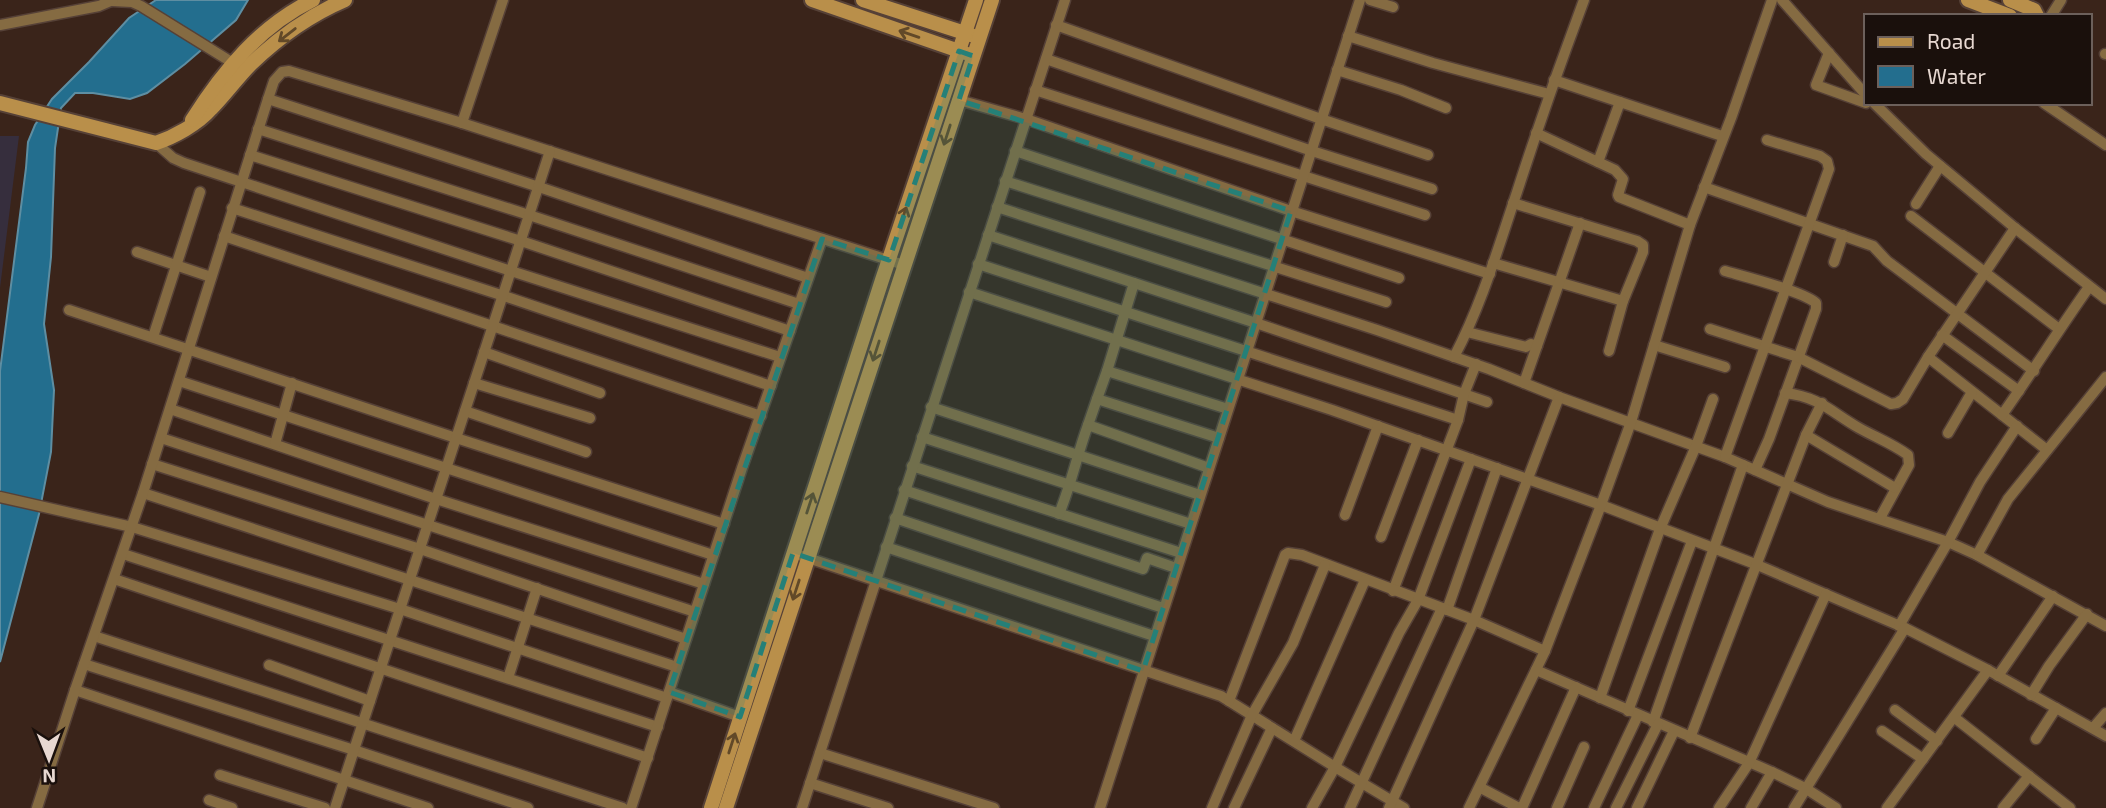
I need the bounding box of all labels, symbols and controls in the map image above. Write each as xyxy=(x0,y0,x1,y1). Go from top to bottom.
legend xyxy=(1864,14,2092,105)
one-way arrow xyxy=(278,27,296,42)
one-way arrow xyxy=(898,27,920,39)
text: Road xyxy=(1927,28,1975,53)
text: Water xyxy=(1927,63,1986,88)
one-way arrow xyxy=(940,123,952,145)
one-way arrow xyxy=(898,207,911,229)
one-way arrow xyxy=(869,339,881,361)
one-way arrow xyxy=(804,493,817,515)
one-way arrow xyxy=(789,578,802,600)
north arrow xyxy=(14,724,84,794)
one-way arrow xyxy=(726,732,739,754)
text: N xyxy=(42,765,56,788)

